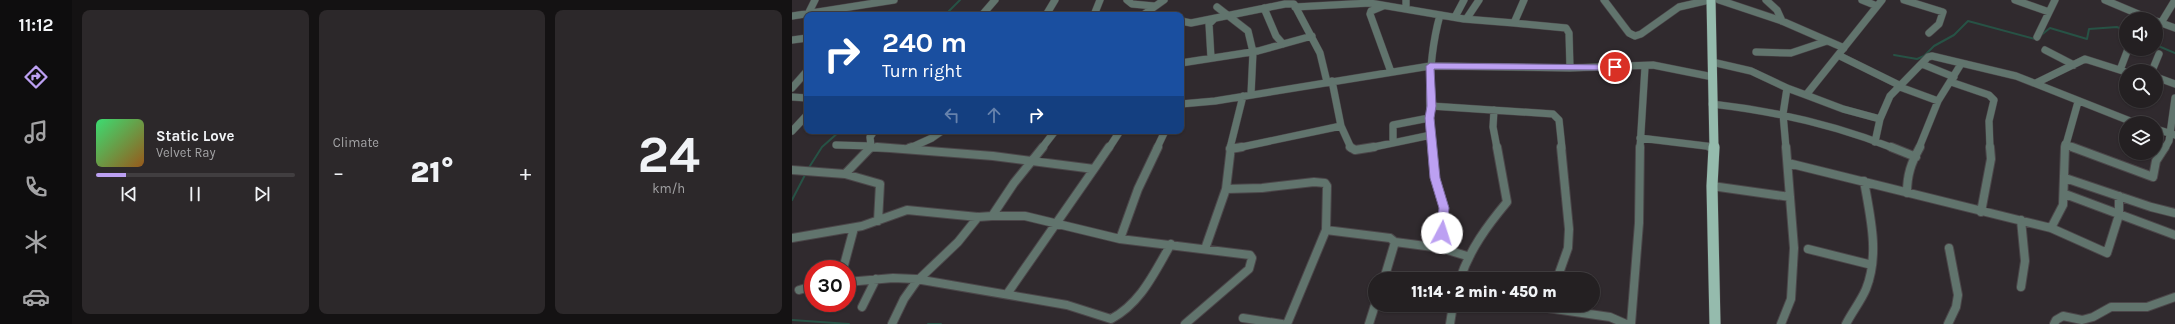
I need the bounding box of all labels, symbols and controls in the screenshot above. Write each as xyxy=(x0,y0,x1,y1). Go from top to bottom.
map controls xyxy=(2119,12,2163,160)
button: sound xyxy=(2119,12,2163,56)
text: 11:12 xyxy=(19,14,54,36)
text: 240 m xyxy=(882,26,967,59)
icon: right xyxy=(816,28,868,80)
pin xyxy=(1598,50,1632,84)
icon: arrive xyxy=(1604,56,1626,78)
text: Turn right xyxy=(882,60,962,82)
icon: directions xyxy=(22,63,50,91)
button: search xyxy=(2119,64,2163,108)
icon: left xyxy=(941,104,963,126)
icon: ahead xyxy=(983,104,1005,126)
icon: right xyxy=(1025,104,1047,126)
button: layers xyxy=(2119,116,2163,160)
icon: music xyxy=(22,118,50,146)
text: 24 xyxy=(637,124,700,185)
text: Static Love xyxy=(156,127,234,145)
text: Climate xyxy=(333,135,379,150)
text: Velvet Ray xyxy=(156,145,216,160)
text: 21° xyxy=(410,154,454,190)
text: − xyxy=(333,160,344,186)
text: + xyxy=(520,160,531,186)
icon: phone xyxy=(22,173,50,201)
text: km/h xyxy=(652,181,685,196)
icon: previous xyxy=(118,183,140,205)
icon: pause xyxy=(184,183,206,205)
icon: next xyxy=(251,183,273,205)
position arrow xyxy=(1421,212,1463,254)
icon: climate xyxy=(22,228,50,256)
speed limit sign: 30 xyxy=(804,260,856,312)
icon: car xyxy=(22,283,50,311)
text: 11:14 · 2 min · 450 m xyxy=(1411,283,1557,301)

